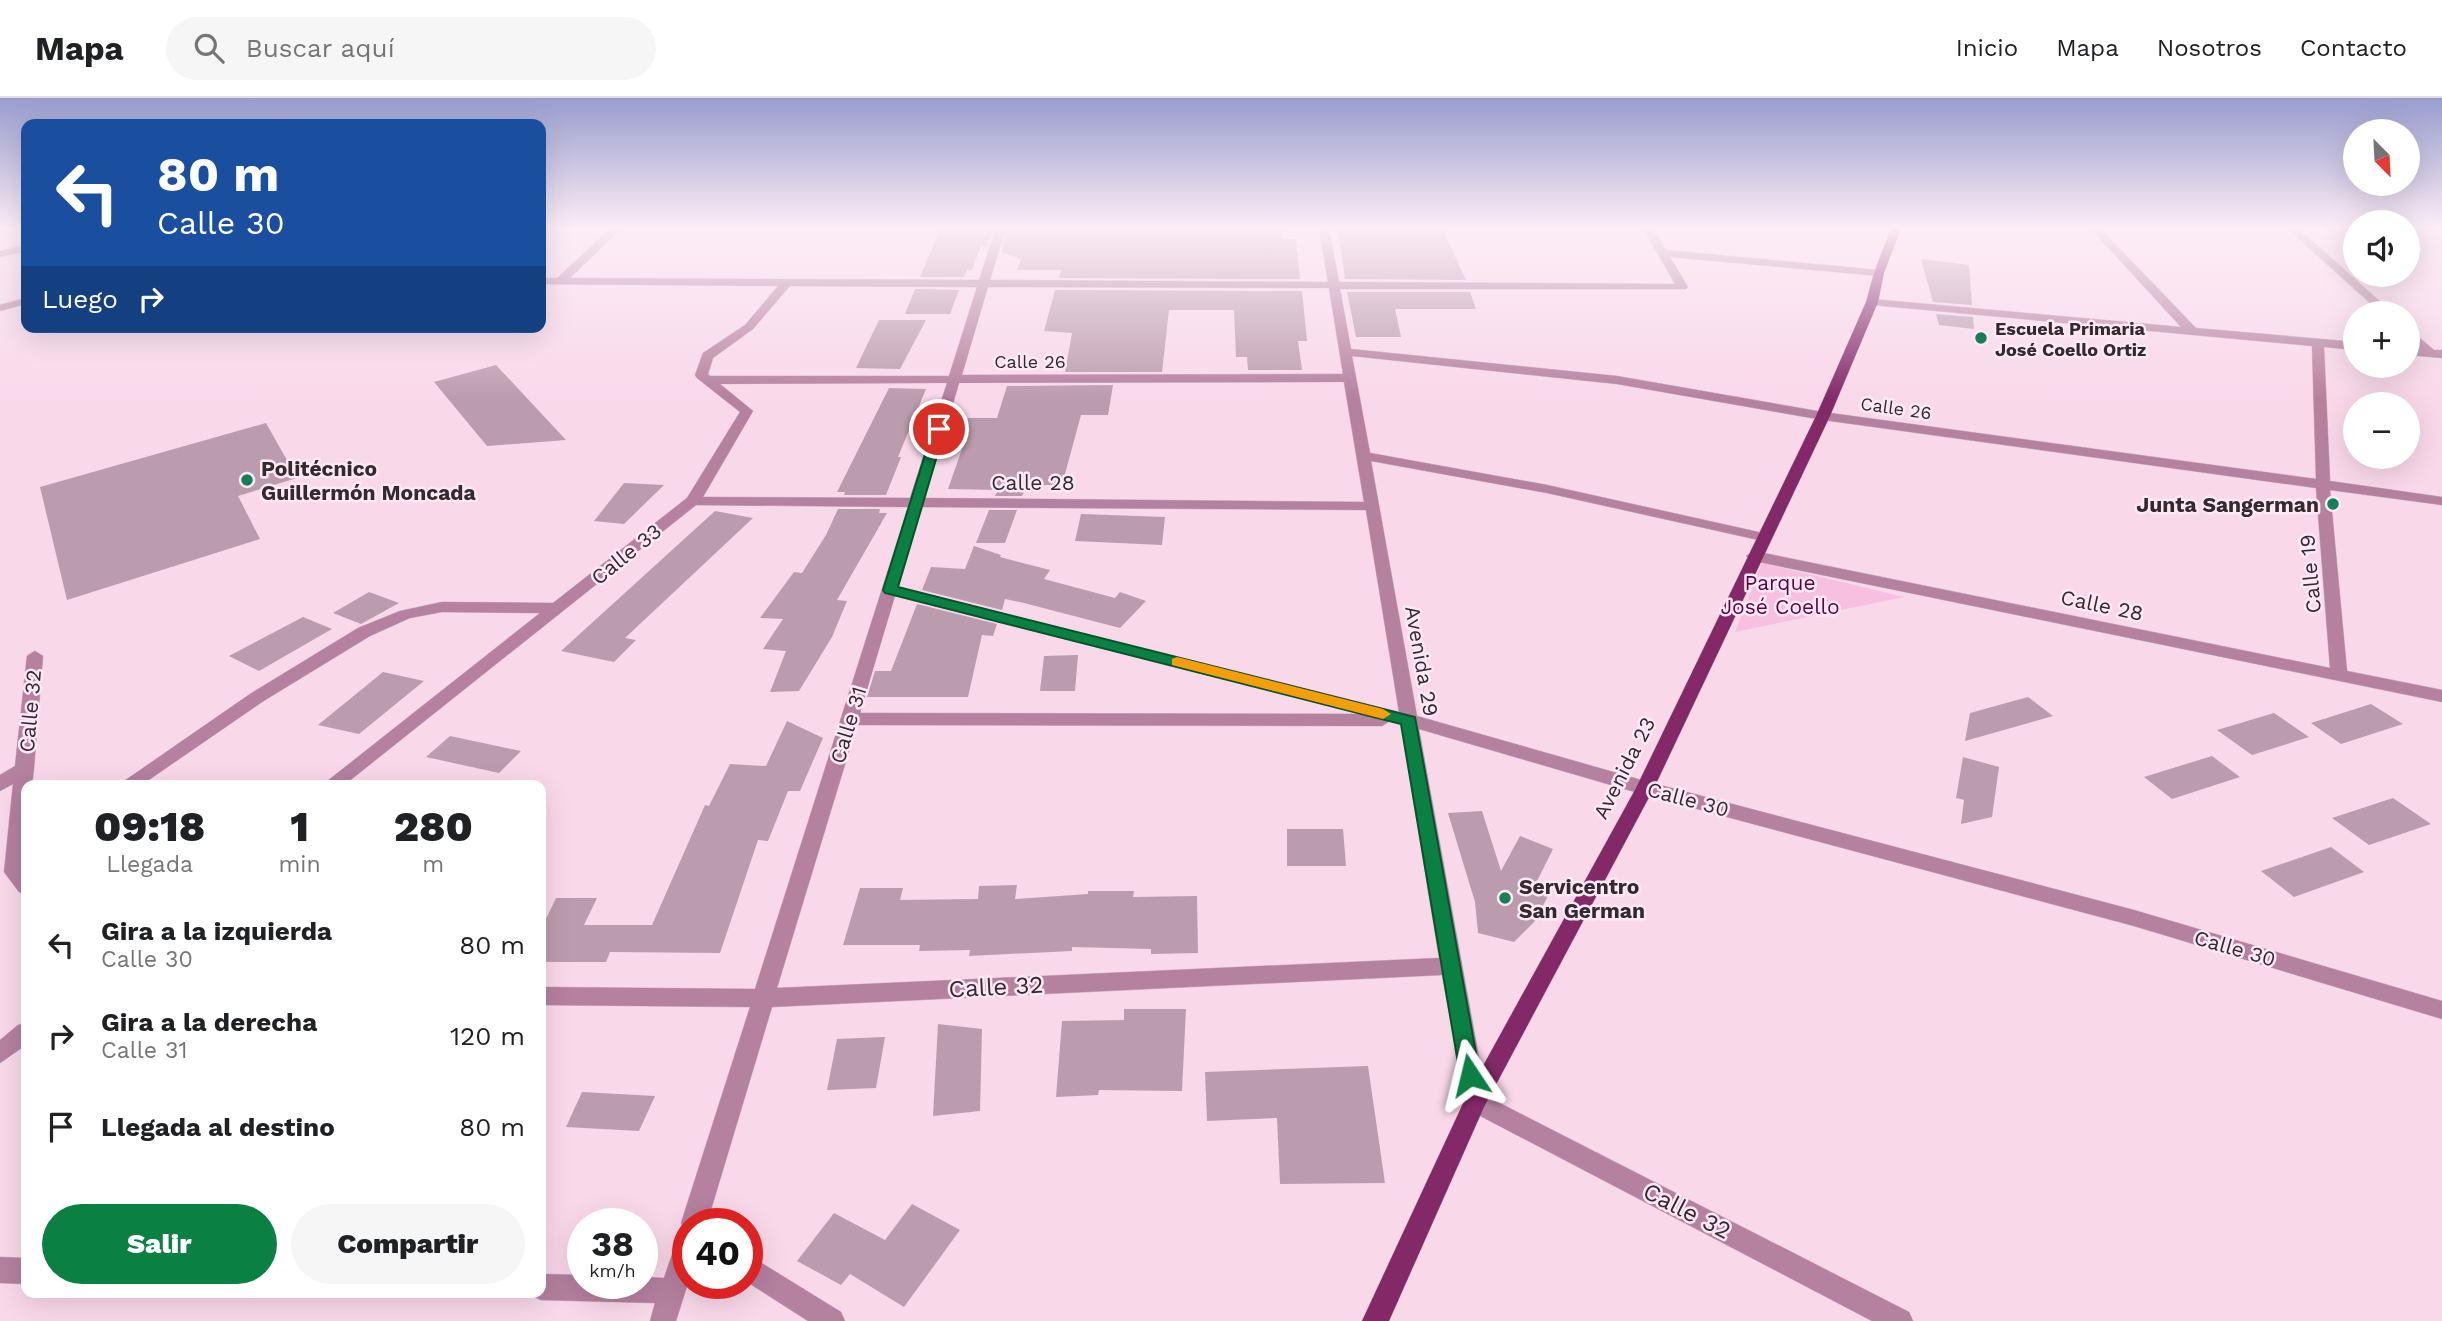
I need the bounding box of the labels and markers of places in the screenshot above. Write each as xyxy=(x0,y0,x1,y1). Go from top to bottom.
place label: Escuela Primaria José Coello Ortiz xyxy=(1995,318,2146,360)
marker: Escuela Primaria José Coello Ortiz xyxy=(1973,330,1989,346)
pin xyxy=(909,399,969,459)
place label: Politécnico Guillermón Moncada xyxy=(261,456,476,505)
marker: Politécnico Guillermón Moncada xyxy=(239,472,255,488)
place label: Junta Sangerman xyxy=(2136,492,2319,517)
marker: Junta Sangerman xyxy=(2325,496,2341,512)
place label: Servicentro San German xyxy=(1519,874,1645,923)
marker: Servicentro San German xyxy=(1497,890,1513,906)

